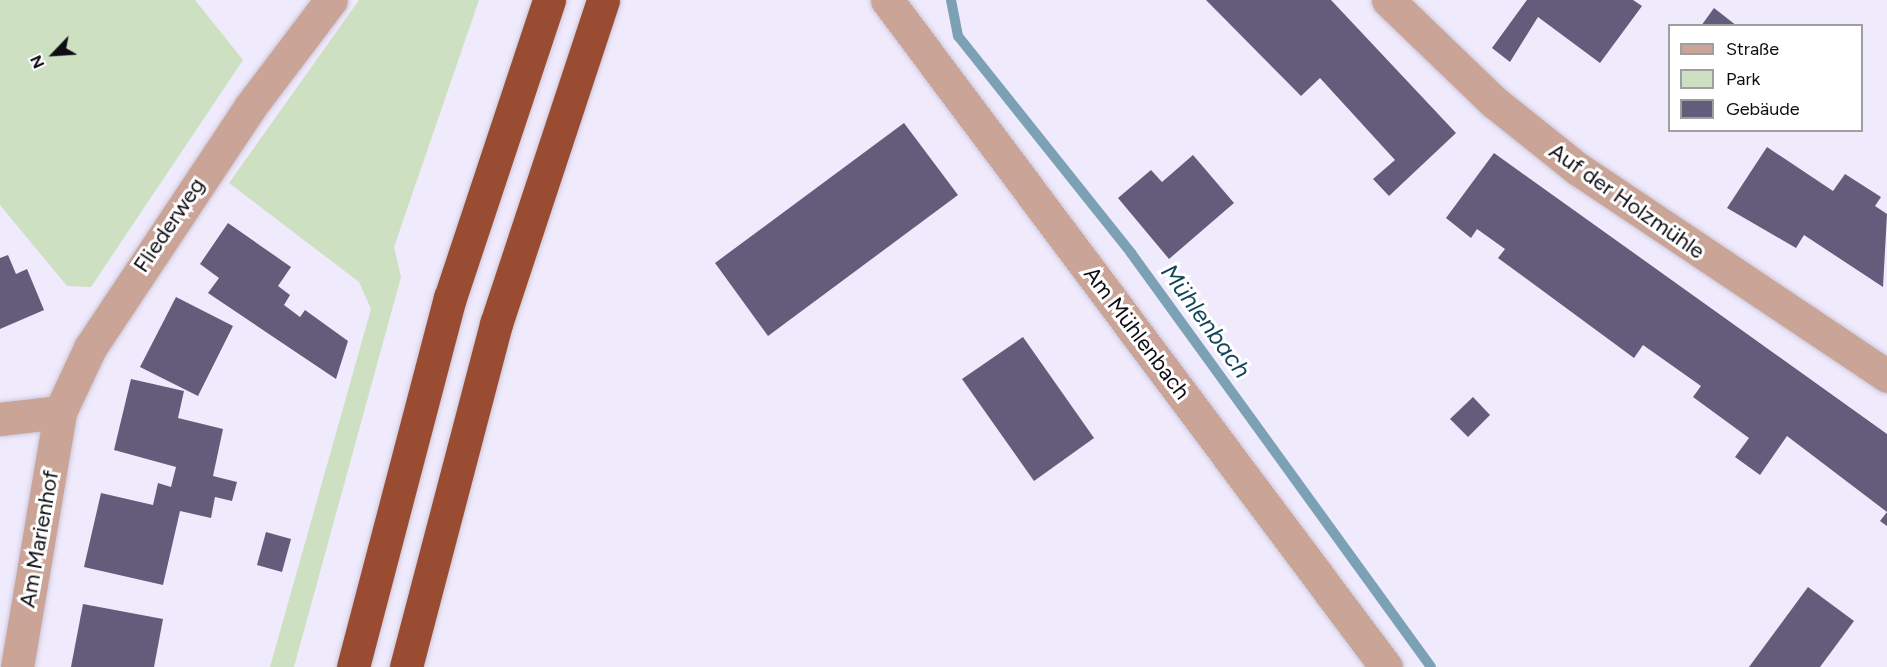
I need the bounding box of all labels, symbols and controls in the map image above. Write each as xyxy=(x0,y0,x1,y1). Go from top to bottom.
north arrow xyxy=(24,24,84,84)
legend xyxy=(1668,24,1863,132)
text: Straße xyxy=(1726,38,1779,60)
text: N xyxy=(26,52,48,71)
text: Park xyxy=(1726,68,1760,90)
text: Gebäude xyxy=(1726,98,1800,120)
street label: Auf der Holzmühle xyxy=(1544,138,1710,264)
street label: Fliederweg xyxy=(128,173,210,277)
water label: Mühlenbach xyxy=(1155,259,1257,383)
street label: Am Mühlenbach xyxy=(1078,261,1196,405)
street label: Am Marienhof xyxy=(14,468,64,610)

